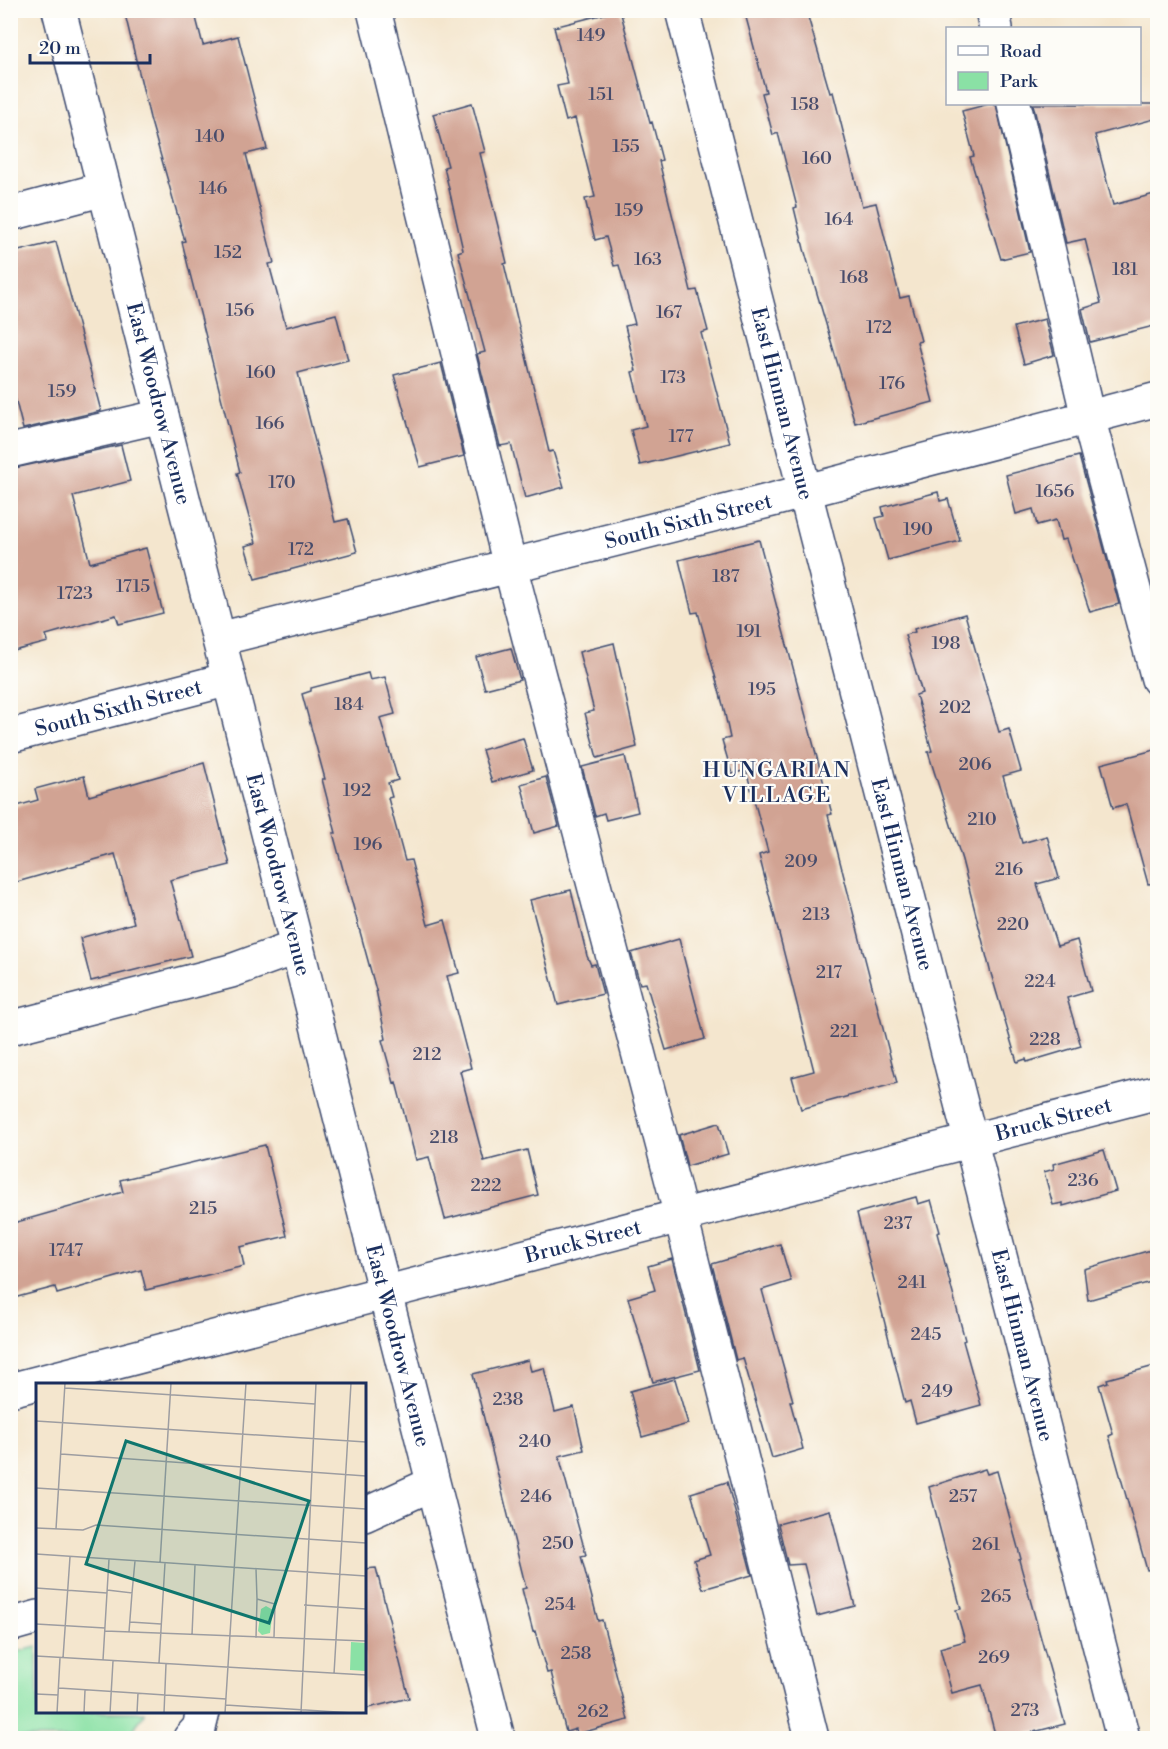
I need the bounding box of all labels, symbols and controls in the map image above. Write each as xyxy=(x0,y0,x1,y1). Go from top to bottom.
house number: 149 xyxy=(577,24,605,47)
scale bar xyxy=(30,27,150,65)
legend xyxy=(946,27,1141,105)
text: 20 m xyxy=(39,37,81,60)
text: Road xyxy=(1000,40,1043,63)
text: Park xyxy=(1000,70,1039,93)
house number: 151 xyxy=(588,83,614,106)
house number: 158 xyxy=(791,93,819,116)
house number: 140 xyxy=(195,125,225,148)
house number: 155 xyxy=(612,135,640,158)
house number: 160 xyxy=(802,147,832,170)
house number: 146 xyxy=(199,177,227,200)
house number: 159 xyxy=(615,199,643,222)
house number: 164 xyxy=(824,208,854,231)
house number: 152 xyxy=(214,241,242,264)
house number: 163 xyxy=(634,248,662,271)
house number: 181 xyxy=(1112,258,1138,281)
house number: 168 xyxy=(839,266,869,289)
house number: 156 xyxy=(226,299,254,322)
street label: East Woodrow Avenue xyxy=(120,300,196,508)
house number: 167 xyxy=(656,301,682,324)
street label: East Hinman Avenue xyxy=(744,305,818,503)
house number: 172 xyxy=(866,316,892,339)
house number: 160 xyxy=(246,361,276,384)
house number: 173 xyxy=(660,366,686,389)
house number: 176 xyxy=(879,372,905,395)
house number: 159 xyxy=(48,380,76,403)
house number: 166 xyxy=(256,412,285,435)
house number: 177 xyxy=(669,425,693,448)
house number: 170 xyxy=(268,471,296,494)
house number: 1656 xyxy=(1036,480,1075,503)
street label: South Sixth Street xyxy=(602,488,776,556)
house number: 190 xyxy=(903,518,933,541)
house number: 172 xyxy=(288,538,314,561)
house number: 187 xyxy=(712,565,740,588)
house number: 1715 xyxy=(116,575,150,598)
house number: 1723 xyxy=(57,582,93,605)
house number: 191 xyxy=(736,620,762,643)
house number: 198 xyxy=(931,632,961,655)
street label: South Sixth Street xyxy=(32,674,206,743)
house number: 195 xyxy=(748,678,776,701)
house number: 184 xyxy=(334,693,364,716)
house number: 202 xyxy=(939,696,971,719)
house number: 206 xyxy=(958,753,992,776)
district label: HUNGARIAN VILLAGE xyxy=(703,757,851,809)
street label: East Woodrow Avenue xyxy=(239,771,316,979)
street label: East Hinman Avenue xyxy=(865,776,939,974)
house number: 192 xyxy=(343,779,371,802)
house number: 210 xyxy=(967,808,997,831)
house number: 196 xyxy=(354,833,383,856)
house number: 209 xyxy=(784,850,818,873)
house number: 216 xyxy=(995,858,1023,881)
house number: 213 xyxy=(802,903,830,926)
house number: 220 xyxy=(997,913,1029,936)
house number: 217 xyxy=(816,961,842,984)
house number: 224 xyxy=(1024,970,1056,993)
house number: 221 xyxy=(830,1020,858,1043)
house number: 228 xyxy=(1029,1028,1061,1051)
house number: 212 xyxy=(413,1043,441,1066)
street label: Bruck Street xyxy=(992,1092,1115,1148)
house number: 218 xyxy=(430,1126,458,1149)
house number: 236 xyxy=(1067,1169,1099,1192)
house number: 222 xyxy=(471,1174,501,1197)
house number: 215 xyxy=(189,1197,217,1220)
house number: 237 xyxy=(884,1212,912,1235)
street label: Bruck Street xyxy=(521,1215,645,1270)
house number: 1747 xyxy=(49,1239,83,1262)
street label: East Woodrow Avenue xyxy=(359,1242,436,1450)
street label: East Hinman Avenue xyxy=(985,1246,1059,1444)
house number: 241 xyxy=(898,1271,927,1294)
house number: 245 xyxy=(910,1323,942,1346)
house number: 249 xyxy=(921,1380,953,1403)
inset map xyxy=(36,1383,366,1713)
house number: 238 xyxy=(492,1388,524,1411)
house number: 240 xyxy=(518,1430,552,1453)
house number: 246 xyxy=(520,1485,552,1508)
house number: 257 xyxy=(949,1485,977,1508)
house number: 250 xyxy=(542,1532,574,1555)
house number: 261 xyxy=(972,1533,1000,1556)
house number: 265 xyxy=(980,1585,1012,1608)
house number: 254 xyxy=(544,1593,576,1616)
house number: 258 xyxy=(560,1642,592,1665)
house number: 269 xyxy=(978,1646,1010,1669)
house number: 273 xyxy=(1010,1699,1040,1722)
house number: 262 xyxy=(577,1700,609,1723)

